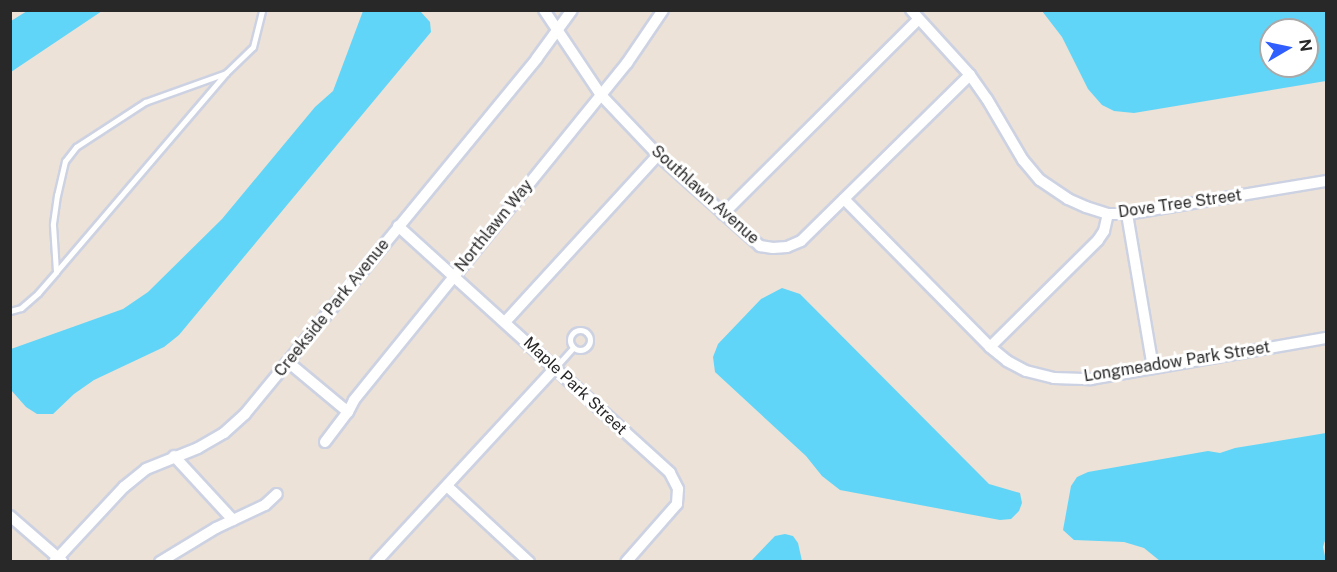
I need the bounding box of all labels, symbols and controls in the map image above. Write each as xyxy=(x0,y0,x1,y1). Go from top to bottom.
north arrow xyxy=(1259,18,1319,78)
text: N xyxy=(1295,38,1316,53)
street label: Southlawn Avenue xyxy=(647,142,763,248)
street label: Northlawn Way xyxy=(451,176,537,276)
street label: Dove Tree Street xyxy=(1117,186,1243,222)
street label: Creekside Park Avenue xyxy=(271,235,393,381)
street label: Maple Park Street xyxy=(519,333,631,439)
street label: Longmeadow Park Street xyxy=(1082,338,1272,386)

